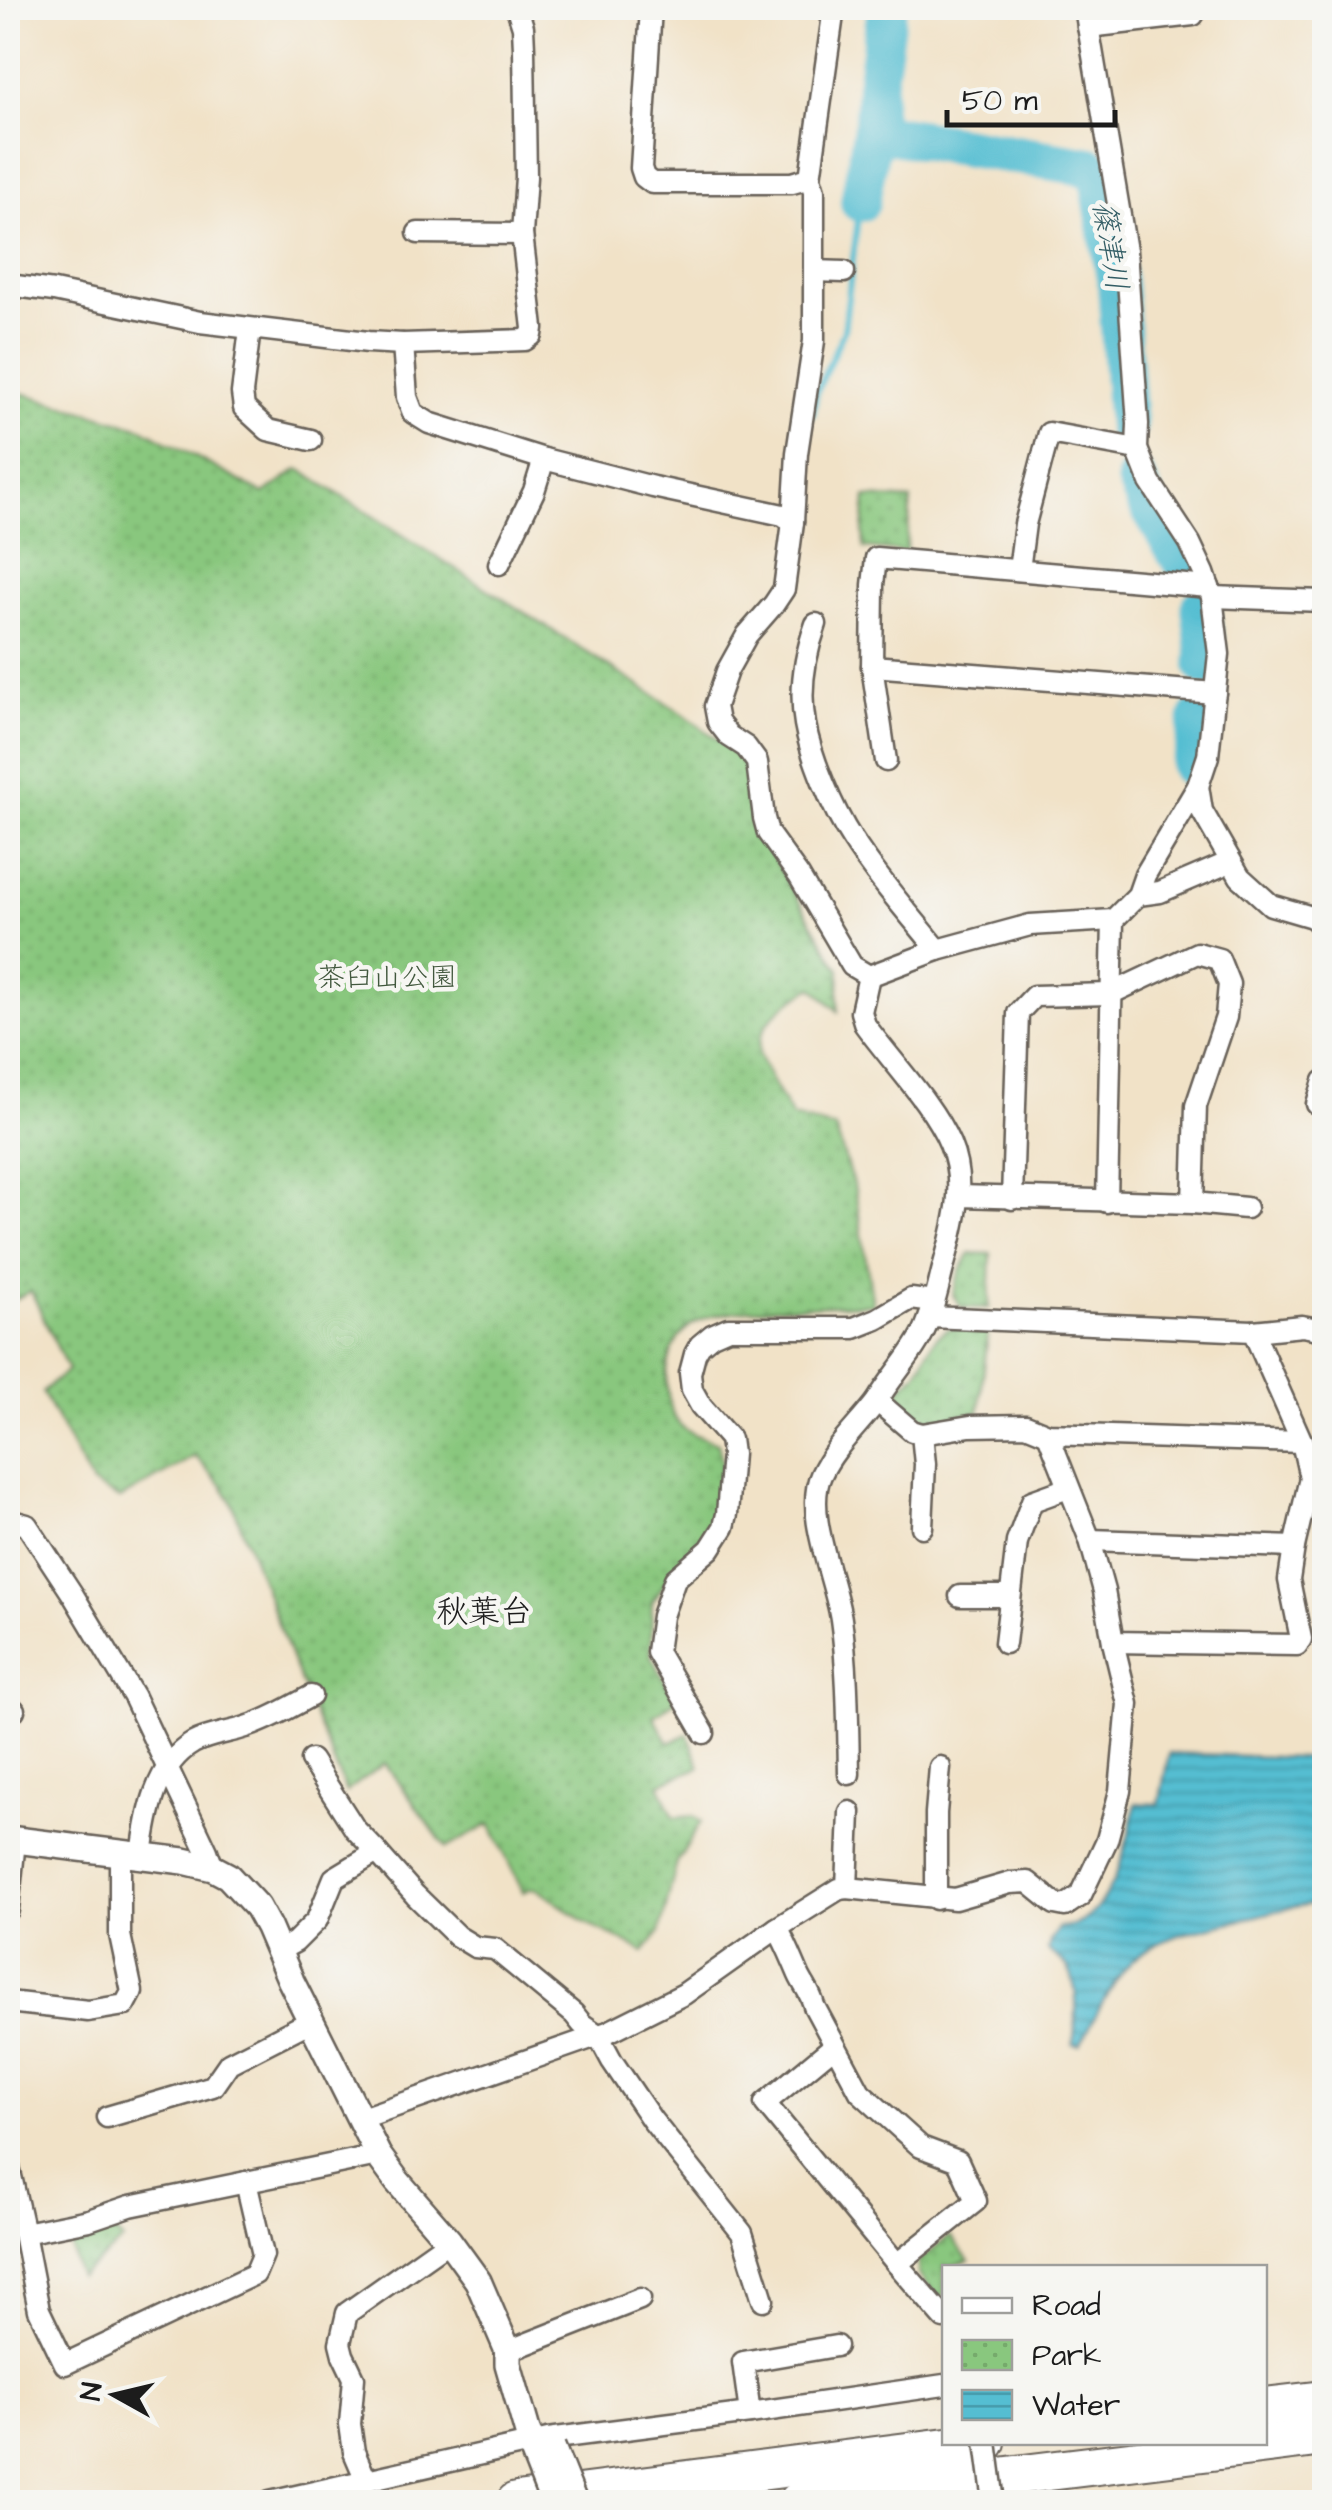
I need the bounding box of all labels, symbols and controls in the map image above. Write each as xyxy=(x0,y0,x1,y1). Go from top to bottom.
scale bar xyxy=(947,65,1114,127)
text: 50 m xyxy=(962,80,1038,122)
water label: 篠津川 xyxy=(1082,198,1138,294)
park label: 茶臼山公園 xyxy=(317,958,457,997)
district label: 秋葉台 xyxy=(436,1590,532,1635)
legend xyxy=(942,2265,1267,2445)
text: Road xyxy=(1032,2285,1101,2327)
text: Park xyxy=(1032,2335,1101,2377)
north arrow xyxy=(65,2345,165,2445)
text: N xyxy=(71,2380,112,2403)
text: Water xyxy=(1032,2385,1120,2427)

